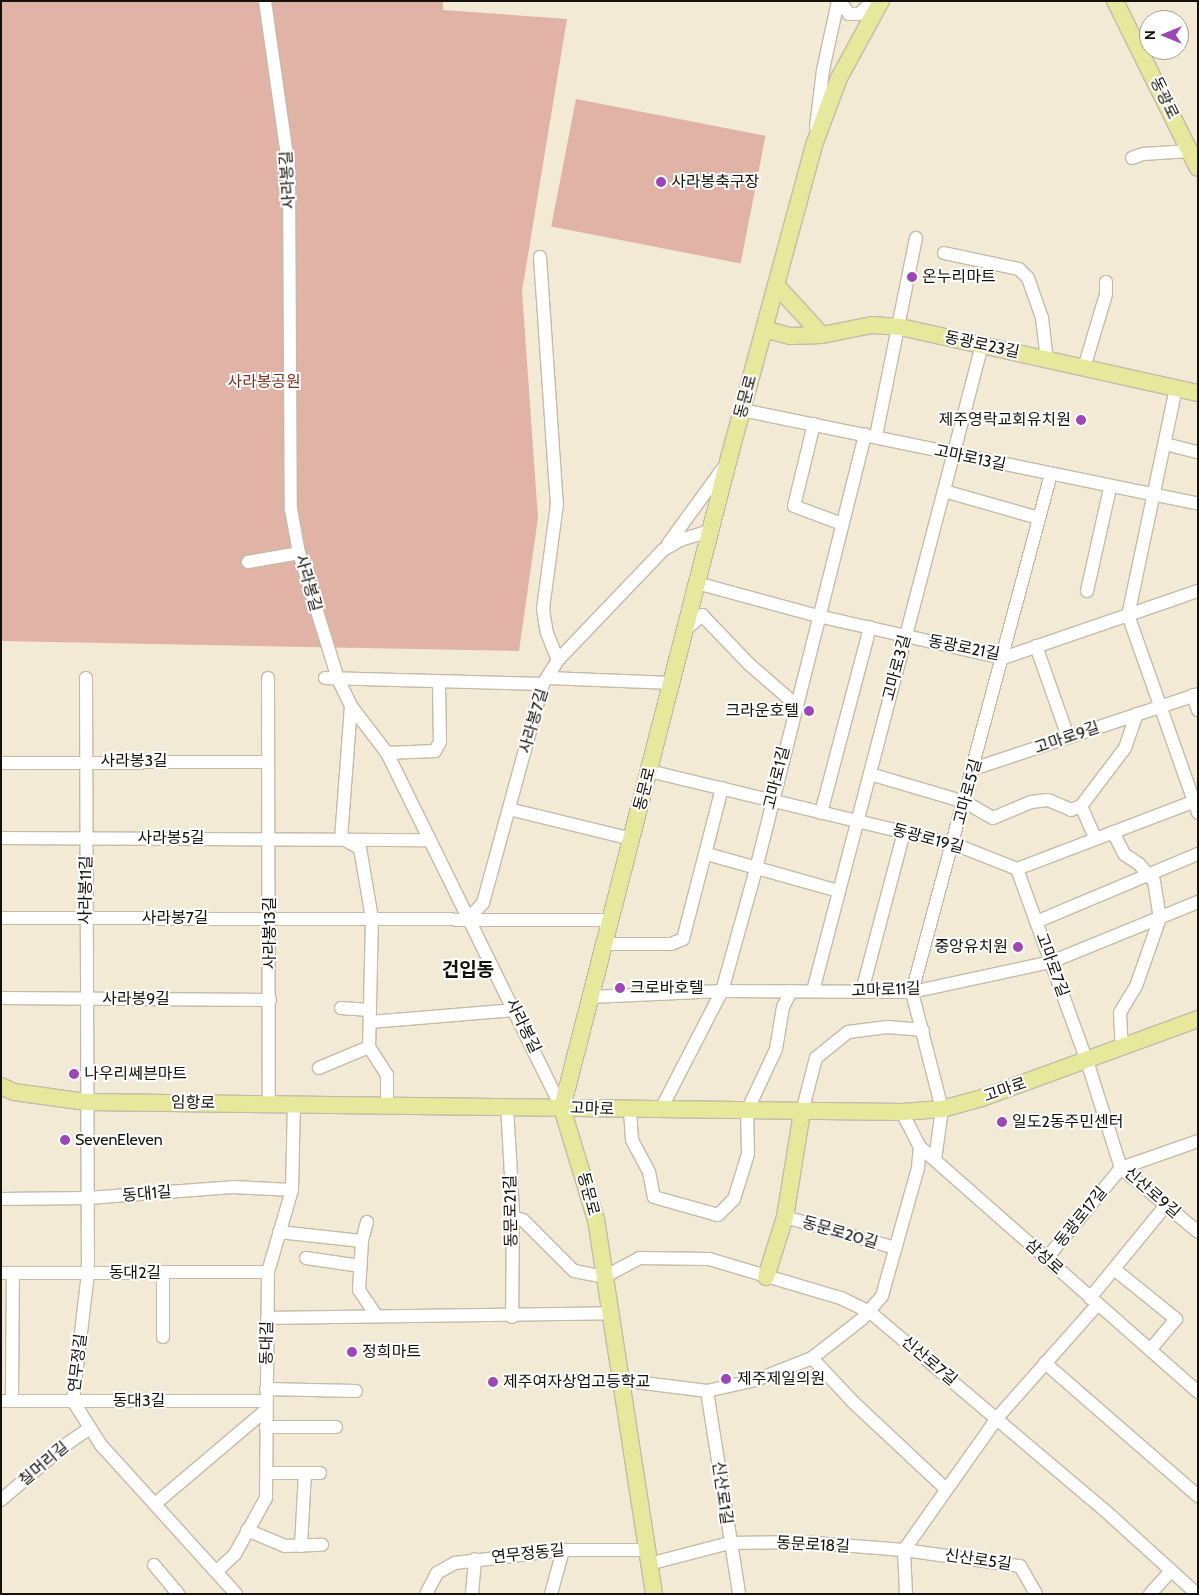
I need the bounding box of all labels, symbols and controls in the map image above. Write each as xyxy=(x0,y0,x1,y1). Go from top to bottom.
north arrow xyxy=(1139,10,1189,60)
text: N xyxy=(1141,30,1159,40)
street label: 동광로 xyxy=(1146,74,1182,122)
street label: 사라봉길 xyxy=(277,150,299,210)
place label: 사라봉축구장 xyxy=(671,172,759,192)
marker: 사라봉축구장 xyxy=(655,176,667,188)
place label: 온누리마트 xyxy=(922,267,996,287)
marker: 온누리마트 xyxy=(906,271,918,283)
street label: 동광로23길 xyxy=(943,328,1021,362)
park label: 사라봉공원 xyxy=(227,372,301,392)
street label: 동문로 xyxy=(731,373,761,421)
place label: 제주영락교회유치원 xyxy=(939,410,1071,430)
marker: 제주영락교회유치원 xyxy=(1075,414,1087,426)
street label: 고마로13길 xyxy=(932,441,1008,475)
street label: 사라봉길 xyxy=(291,552,325,614)
street label: 동광로21길 xyxy=(927,632,1001,664)
street label: 고마로3길 xyxy=(879,633,915,703)
street label: 사라봉7길 xyxy=(516,686,552,756)
place label: 크라운호텔 xyxy=(725,701,799,721)
marker: 크라운호텔 xyxy=(803,705,815,717)
street label: 고마로9길 xyxy=(1032,718,1102,758)
street label: 고마로1길 xyxy=(760,745,794,811)
street label: 사라봉3길 xyxy=(100,751,168,771)
street label: 고마로5길 xyxy=(950,757,986,827)
street label: 동문로 xyxy=(630,765,660,813)
street label: 동광로19길 xyxy=(890,820,966,858)
street label: 사라봉5길 xyxy=(137,828,205,848)
street label: 사라봉11길 xyxy=(76,855,96,925)
street label: 사라봉13길 xyxy=(260,897,280,969)
street label: 사라봉7길 xyxy=(142,908,208,928)
street label: 고마로7길 xyxy=(1032,930,1072,1000)
place label: 중앙유치원 xyxy=(934,937,1008,957)
marker: 중앙유치원 xyxy=(1012,941,1024,953)
district label: 건입동 xyxy=(442,959,494,981)
place label: 크로바호텔 xyxy=(630,978,704,998)
street label: 고마로11길 xyxy=(851,979,921,1001)
marker: 크로바호텔 xyxy=(614,982,626,994)
street label: 사라봉9길 xyxy=(102,989,170,1009)
street label: 사라봉길 xyxy=(501,995,545,1057)
place label: 나우리쎄븐마트 xyxy=(84,1064,187,1084)
marker: 나우리쎄븐마트 xyxy=(68,1068,80,1080)
street label: 고마로 xyxy=(981,1074,1029,1106)
street label: 임항로 xyxy=(171,1093,215,1113)
street label: 고마로 xyxy=(570,1099,614,1119)
place label: 일도2동주민센터 xyxy=(1012,1112,1123,1132)
marker: 일도2동주민센터 xyxy=(996,1116,1008,1128)
place label: SevenEleven xyxy=(75,1130,163,1150)
marker: SevenEleven xyxy=(59,1134,71,1146)
street label: 신산로9길 xyxy=(1120,1163,1184,1223)
street label: 동문로 xyxy=(573,1170,603,1218)
street label: 동문로21길 xyxy=(501,1175,521,1247)
street label: 동대1길 xyxy=(122,1182,172,1206)
street label: 동광로17길 xyxy=(1051,1183,1111,1251)
street label: 동문로20길 xyxy=(800,1213,880,1253)
street label: 삼성로 xyxy=(1021,1235,1067,1279)
street label: 동대2길 xyxy=(109,1263,161,1283)
street label: 동대길 xyxy=(257,1321,277,1365)
street label: 신산로7길 xyxy=(897,1332,961,1390)
street label: 연무정길 xyxy=(65,1333,91,1393)
place label: 정희마트 xyxy=(362,1342,421,1362)
marker: 정희마트 xyxy=(346,1346,358,1358)
place label: 제주제일의원 xyxy=(737,1369,825,1389)
place label: 제주여자상업고등학교 xyxy=(503,1372,650,1392)
marker: 제주제일의원 xyxy=(719,1372,733,1386)
marker: 제주여자상업고등학교 xyxy=(487,1376,499,1388)
street label: 동대3길 xyxy=(113,1391,165,1411)
street label: 칠머리길 xyxy=(15,1438,73,1490)
street label: 신산로1길 xyxy=(708,1460,736,1526)
street label: 동문로18길 xyxy=(776,1533,850,1557)
street label: 연무정동길 xyxy=(490,1541,566,1567)
street label: 신산로5길 xyxy=(943,1546,1013,1574)

